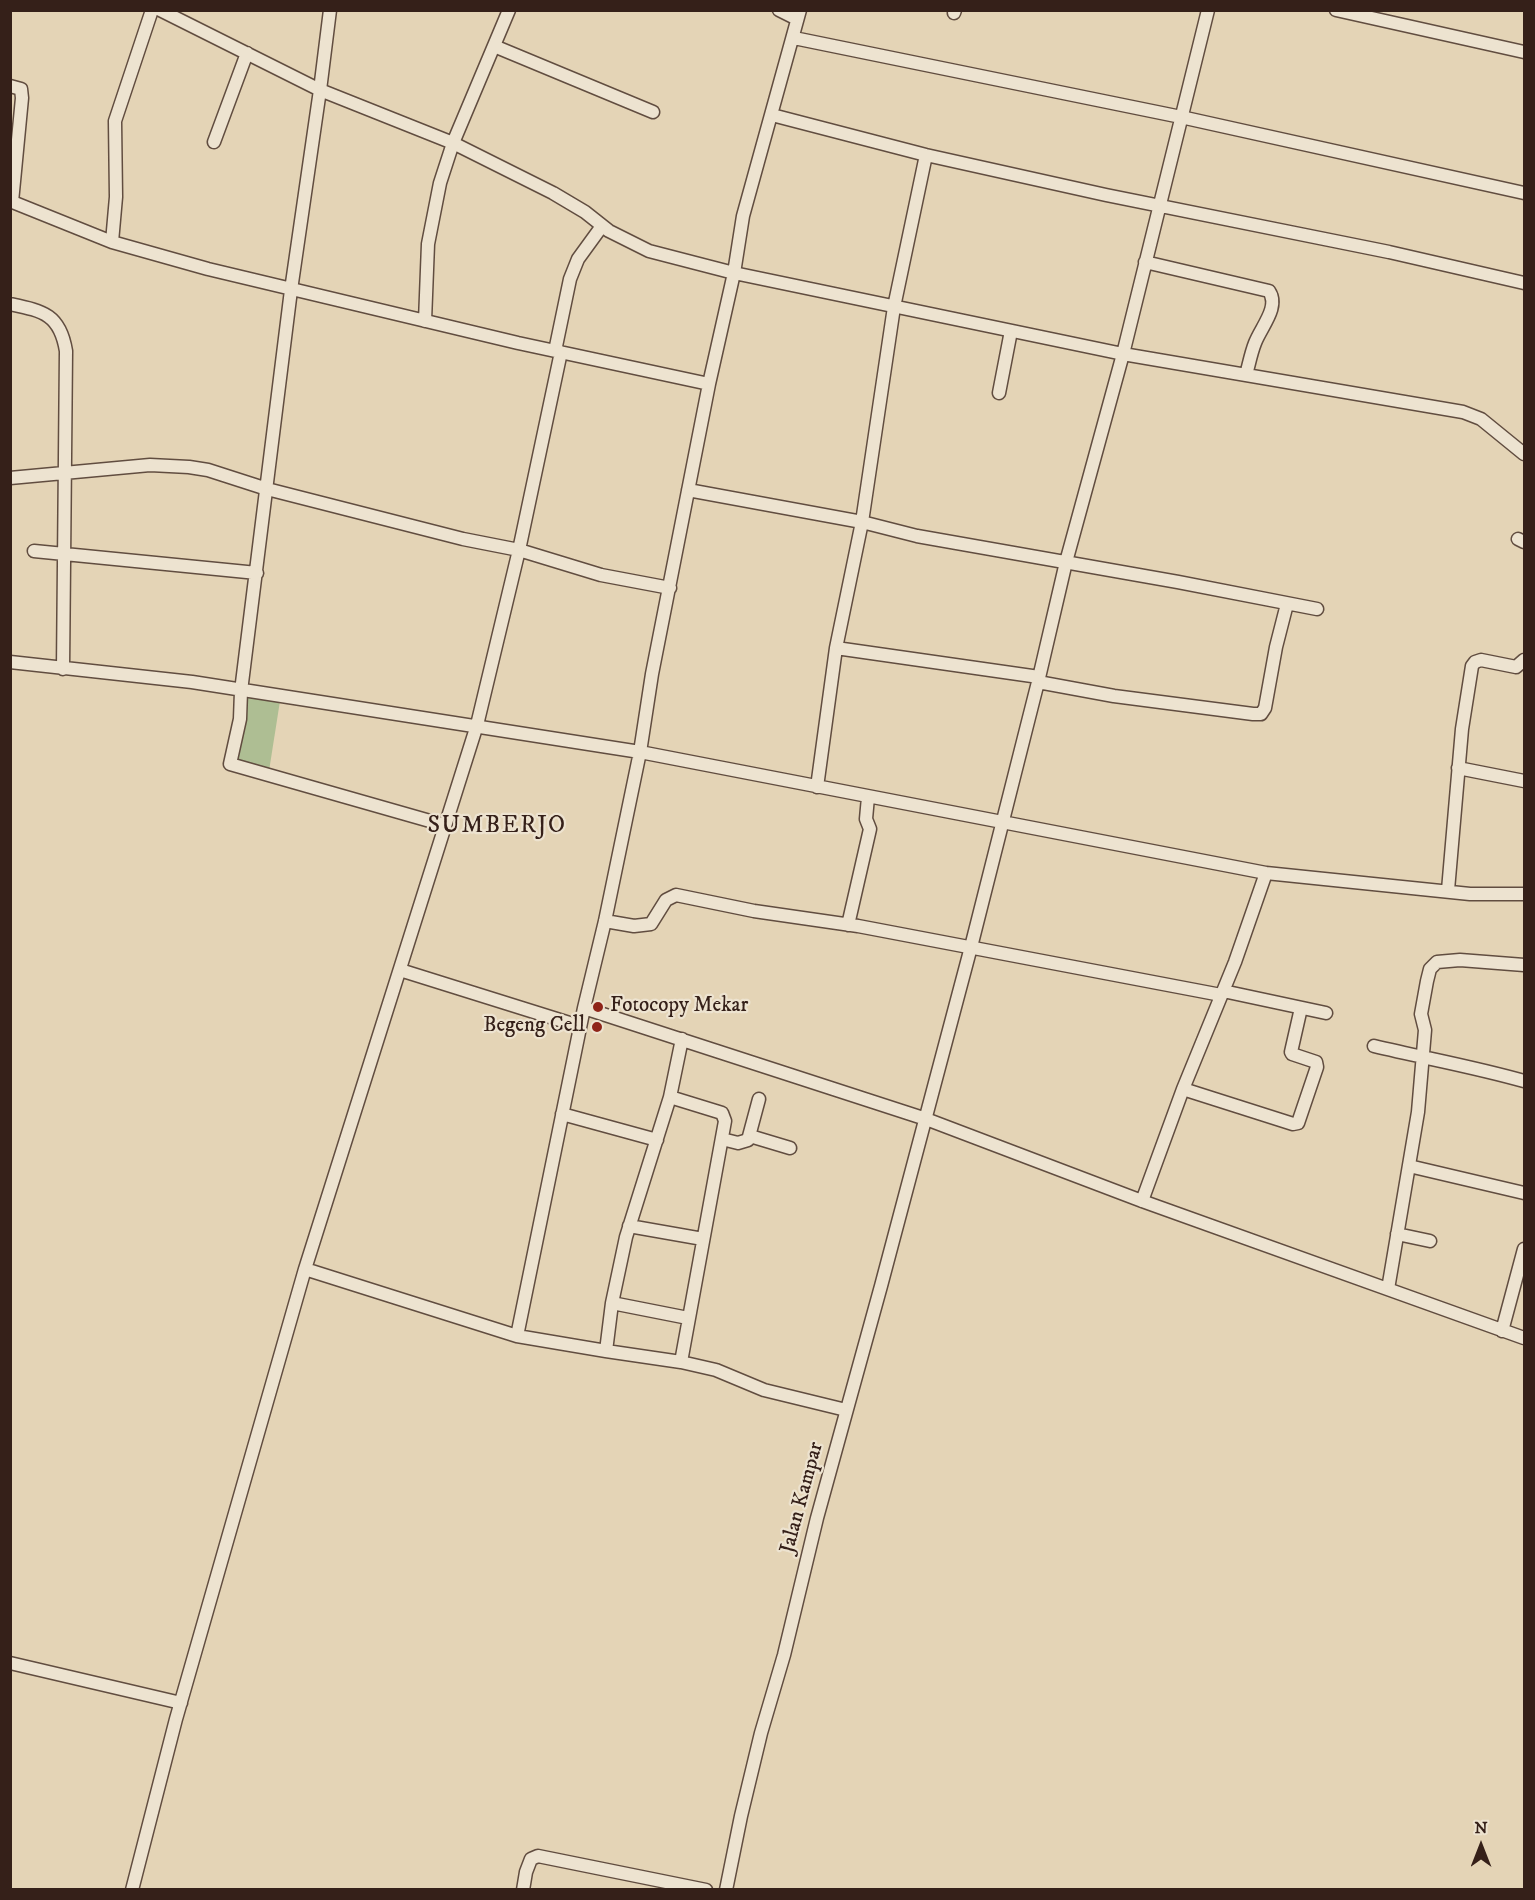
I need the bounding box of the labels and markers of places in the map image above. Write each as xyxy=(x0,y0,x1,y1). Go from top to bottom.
place label: Fotocopy Mekar xyxy=(610,994,748,1020)
marker: Fotocopy Mekar xyxy=(591,1000,605,1014)
place label: Begeng Cell xyxy=(483,1014,585,1040)
marker: Begeng Cell xyxy=(590,1020,604,1034)

